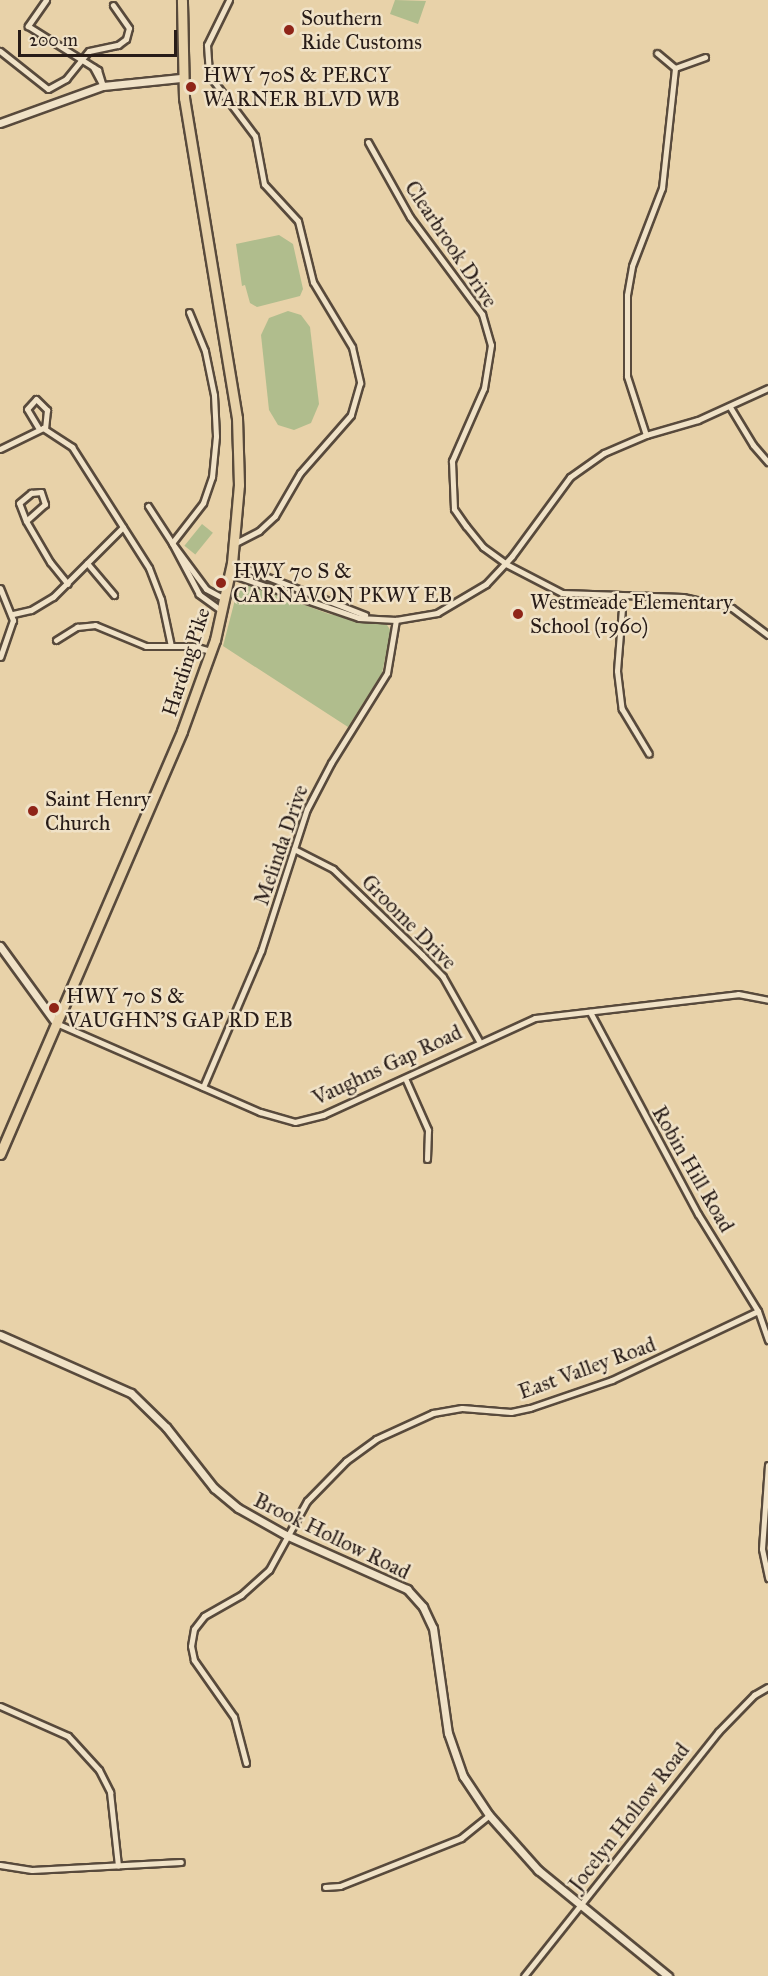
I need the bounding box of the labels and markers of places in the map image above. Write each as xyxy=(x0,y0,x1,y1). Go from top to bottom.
place label: Southern Ride Customs xyxy=(301,5,422,55)
marker: Southern Ride Customs xyxy=(282,23,296,37)
place label: HWY 70S & PERCY WARNER BLVD WB xyxy=(203,62,400,112)
marker: HWY 70S & PERCY WARNER BLVD WB xyxy=(184,80,198,94)
place label: HWY 70 S & CARNAVON PKWY EB xyxy=(233,558,452,608)
marker: HWY 70 S & CARNAVON PKWY EB xyxy=(214,576,228,590)
place label: Westmeade Elementary School (1960) xyxy=(530,589,733,639)
marker: Westmeade Elementary School (1960) xyxy=(511,607,525,621)
place label: Saint Henry Church xyxy=(45,786,151,836)
marker: Saint Henry Church xyxy=(26,804,40,818)
place label: HWY 70 S & VAUGHN'S GAP RD EB xyxy=(66,983,293,1033)
marker: HWY 70 S & VAUGHN'S GAP RD EB xyxy=(47,1001,61,1015)

